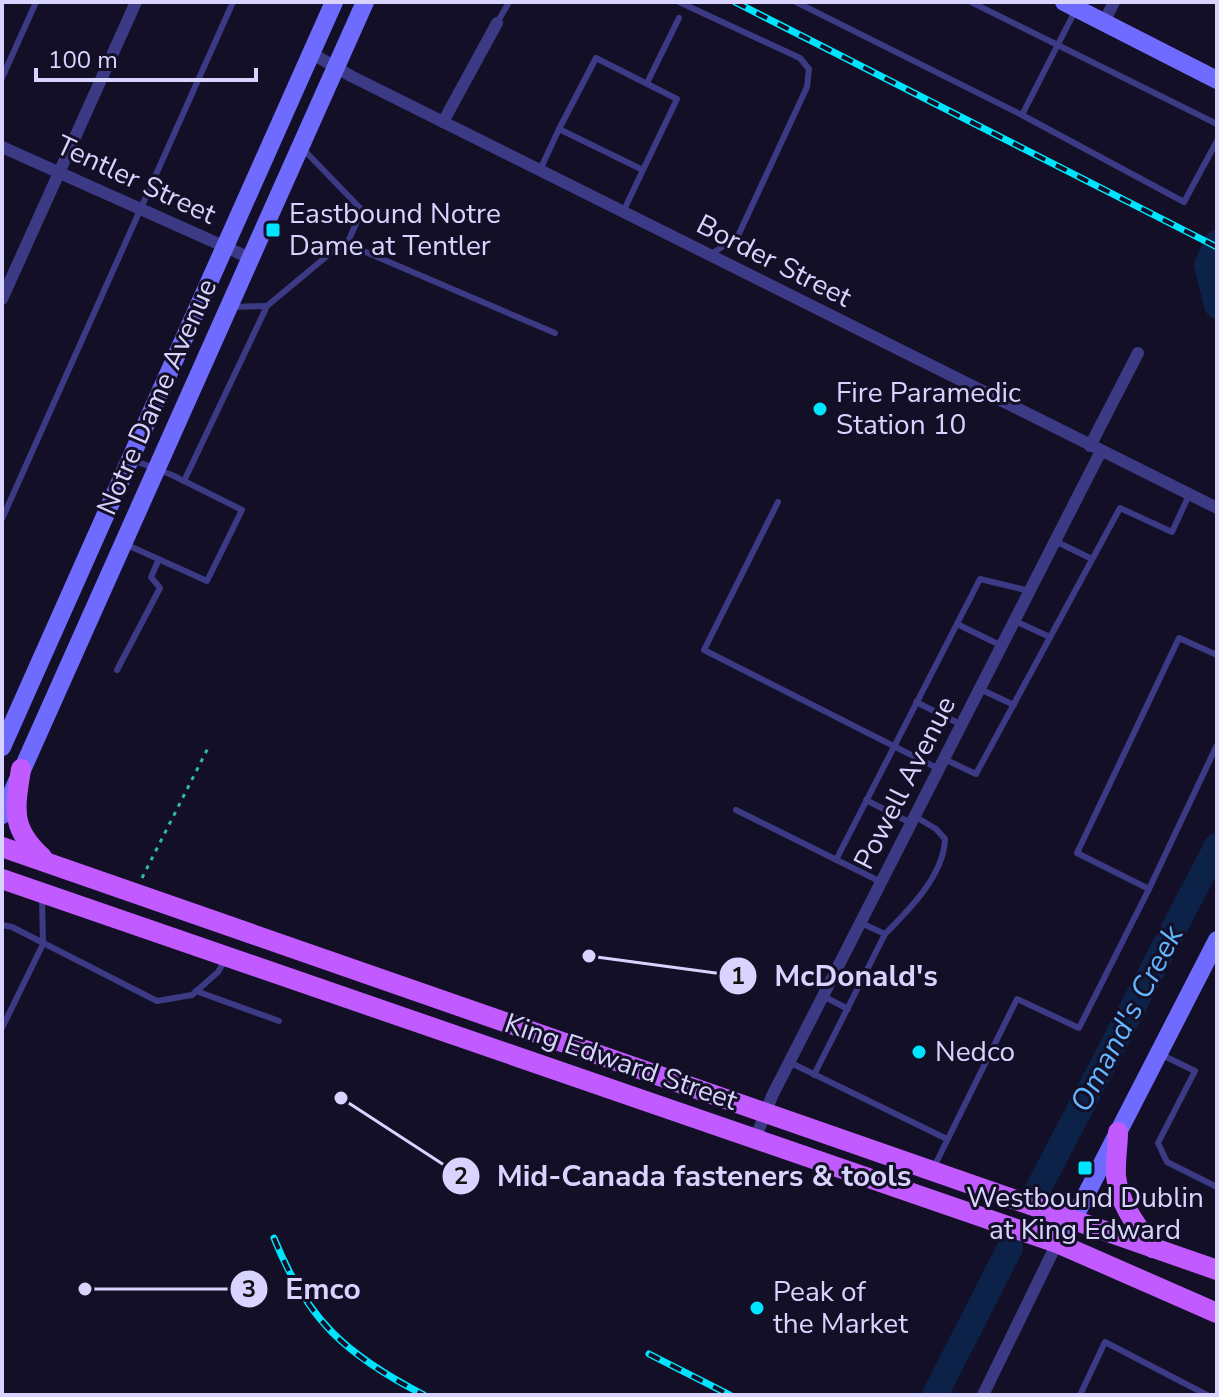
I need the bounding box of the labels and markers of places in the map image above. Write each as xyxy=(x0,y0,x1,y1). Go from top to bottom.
place label: Eastbound Notre Dame at Tentler xyxy=(289,195,501,265)
marker: Eastbound Notre Dame at Tentler xyxy=(264,221,282,239)
place label: Fire Paramedic Station 10 xyxy=(836,374,1021,444)
marker: Fire Paramedic Station 10 xyxy=(811,400,829,418)
callout: McDonald's xyxy=(718,949,954,1003)
place label: Nedco xyxy=(935,1033,1015,1071)
marker: Nedco xyxy=(910,1043,928,1061)
callout: Mid-Canada fasteners & tools xyxy=(441,1149,927,1203)
marker: Westbound Dublin at King Edward xyxy=(1076,1159,1094,1177)
place label: Westbound Dublin at King Edward xyxy=(966,1179,1204,1249)
callout: Emco xyxy=(229,1262,376,1316)
place label: Peak of the Market xyxy=(773,1273,908,1343)
marker: Peak of the Market xyxy=(748,1299,766,1317)

